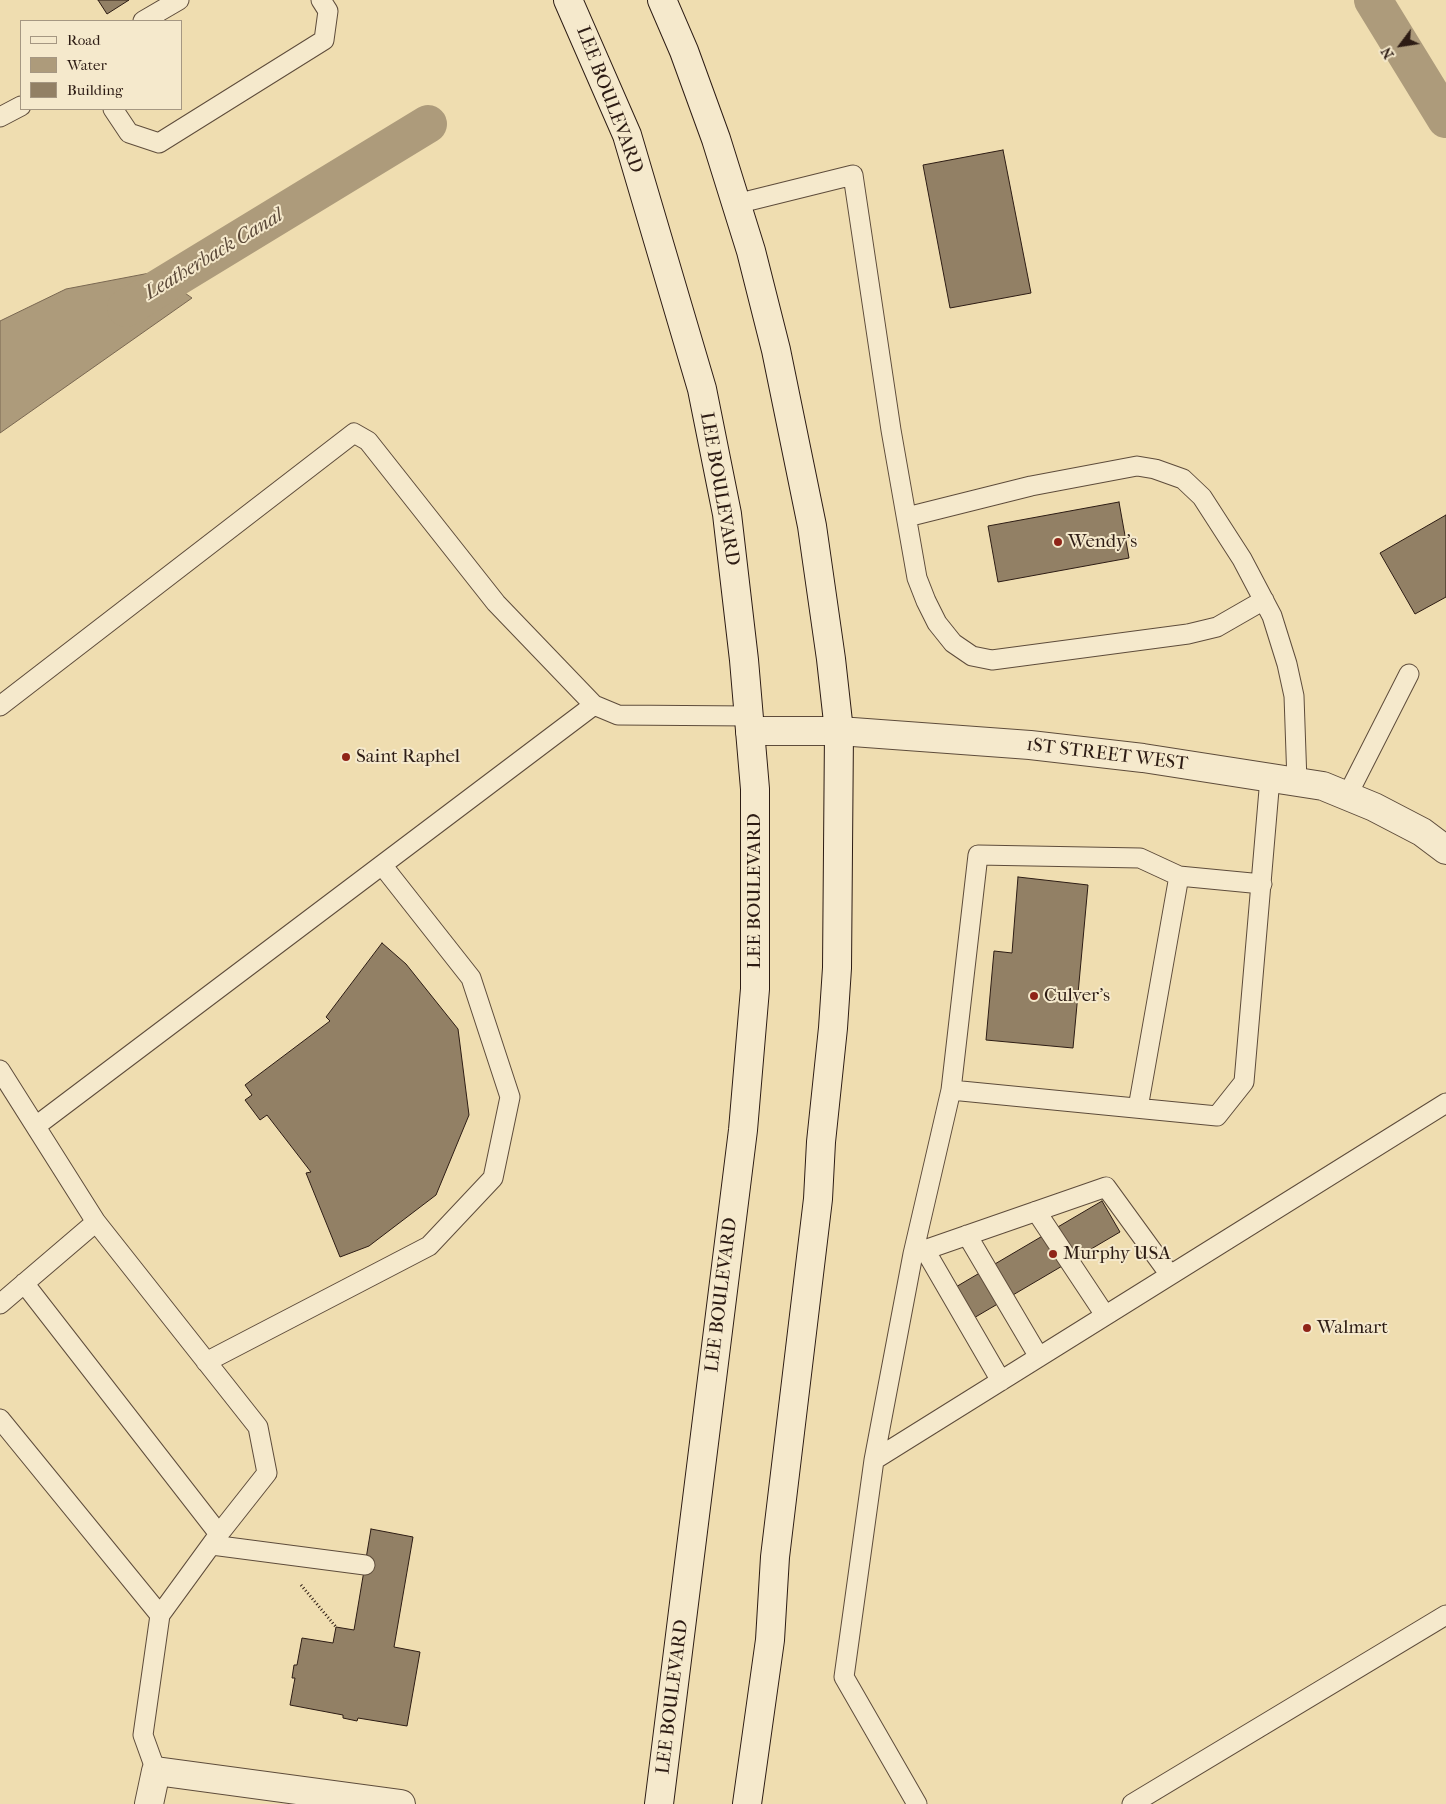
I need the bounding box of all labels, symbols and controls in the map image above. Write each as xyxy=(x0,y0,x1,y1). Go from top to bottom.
legend xyxy=(20,20,182,110)
north arrow xyxy=(1376,20,1426,70)
street label: LEE BOULEVARD xyxy=(570,23,648,177)
text: Road xyxy=(67,31,100,49)
text: N xyxy=(1378,44,1398,62)
text: Water xyxy=(67,56,107,74)
text: Building xyxy=(67,81,123,99)
water label: Leatherback Canal xyxy=(141,204,287,306)
street label: LEE BOULEVARD xyxy=(694,410,744,568)
place label: Wendy's xyxy=(1068,531,1137,553)
marker: Wendy's xyxy=(1052,536,1064,548)
street label: 1ST STREET WEST xyxy=(1025,734,1189,776)
place label: Saint Raphel xyxy=(356,746,460,768)
marker: Saint Raphel xyxy=(340,751,352,763)
street label: LEE BOULEVARD xyxy=(744,813,766,969)
place label: Culver's xyxy=(1044,985,1110,1007)
marker: Culver's xyxy=(1028,990,1040,1002)
street label: LEE BOULEVARD xyxy=(701,1216,743,1374)
place label: Murphy USA xyxy=(1063,1243,1171,1265)
marker: Murphy USA xyxy=(1047,1248,1059,1260)
place label: Walmart xyxy=(1317,1317,1388,1339)
marker: Walmart xyxy=(1301,1322,1313,1334)
street label: LEE BOULEVARD xyxy=(652,1618,694,1776)

